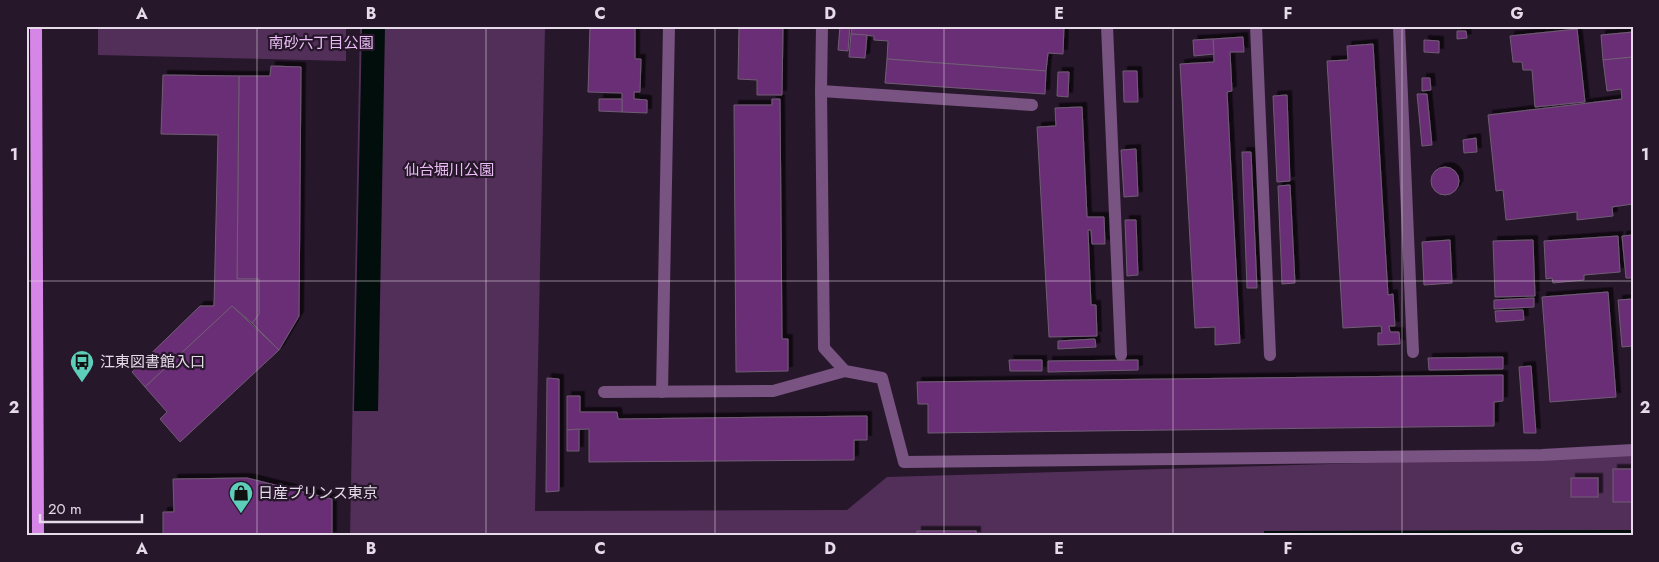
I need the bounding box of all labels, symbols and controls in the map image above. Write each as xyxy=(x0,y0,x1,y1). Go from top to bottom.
text: A xyxy=(135,2,148,25)
text: B xyxy=(366,2,376,25)
text: C xyxy=(594,2,606,25)
text: D xyxy=(824,2,836,25)
text: E xyxy=(1054,2,1064,25)
text: F xyxy=(1284,2,1292,25)
text: G xyxy=(1510,2,1524,25)
park label: 南砂六丁目公園 xyxy=(268,32,374,54)
text: 1 xyxy=(10,143,18,166)
text: 1 xyxy=(1641,143,1649,166)
park label: 仙台堀川公園 xyxy=(404,159,494,181)
bus stop icon: 江東図書館入口 xyxy=(69,349,95,383)
place label: 江東図書館入口 xyxy=(100,351,205,373)
text: 2 xyxy=(9,396,19,419)
text: 2 xyxy=(1640,396,1650,419)
shop icon: 日産プリンス東京 xyxy=(228,480,254,514)
place label: 日産プリンス東京 xyxy=(258,482,378,504)
scale bar xyxy=(40,492,142,524)
text: 20 m xyxy=(48,498,82,520)
text: A xyxy=(135,537,148,560)
text: B xyxy=(366,537,376,560)
text: C xyxy=(594,537,606,560)
text: D xyxy=(824,537,836,560)
text: E xyxy=(1054,537,1064,560)
text: F xyxy=(1284,537,1292,560)
text: G xyxy=(1510,537,1524,560)

